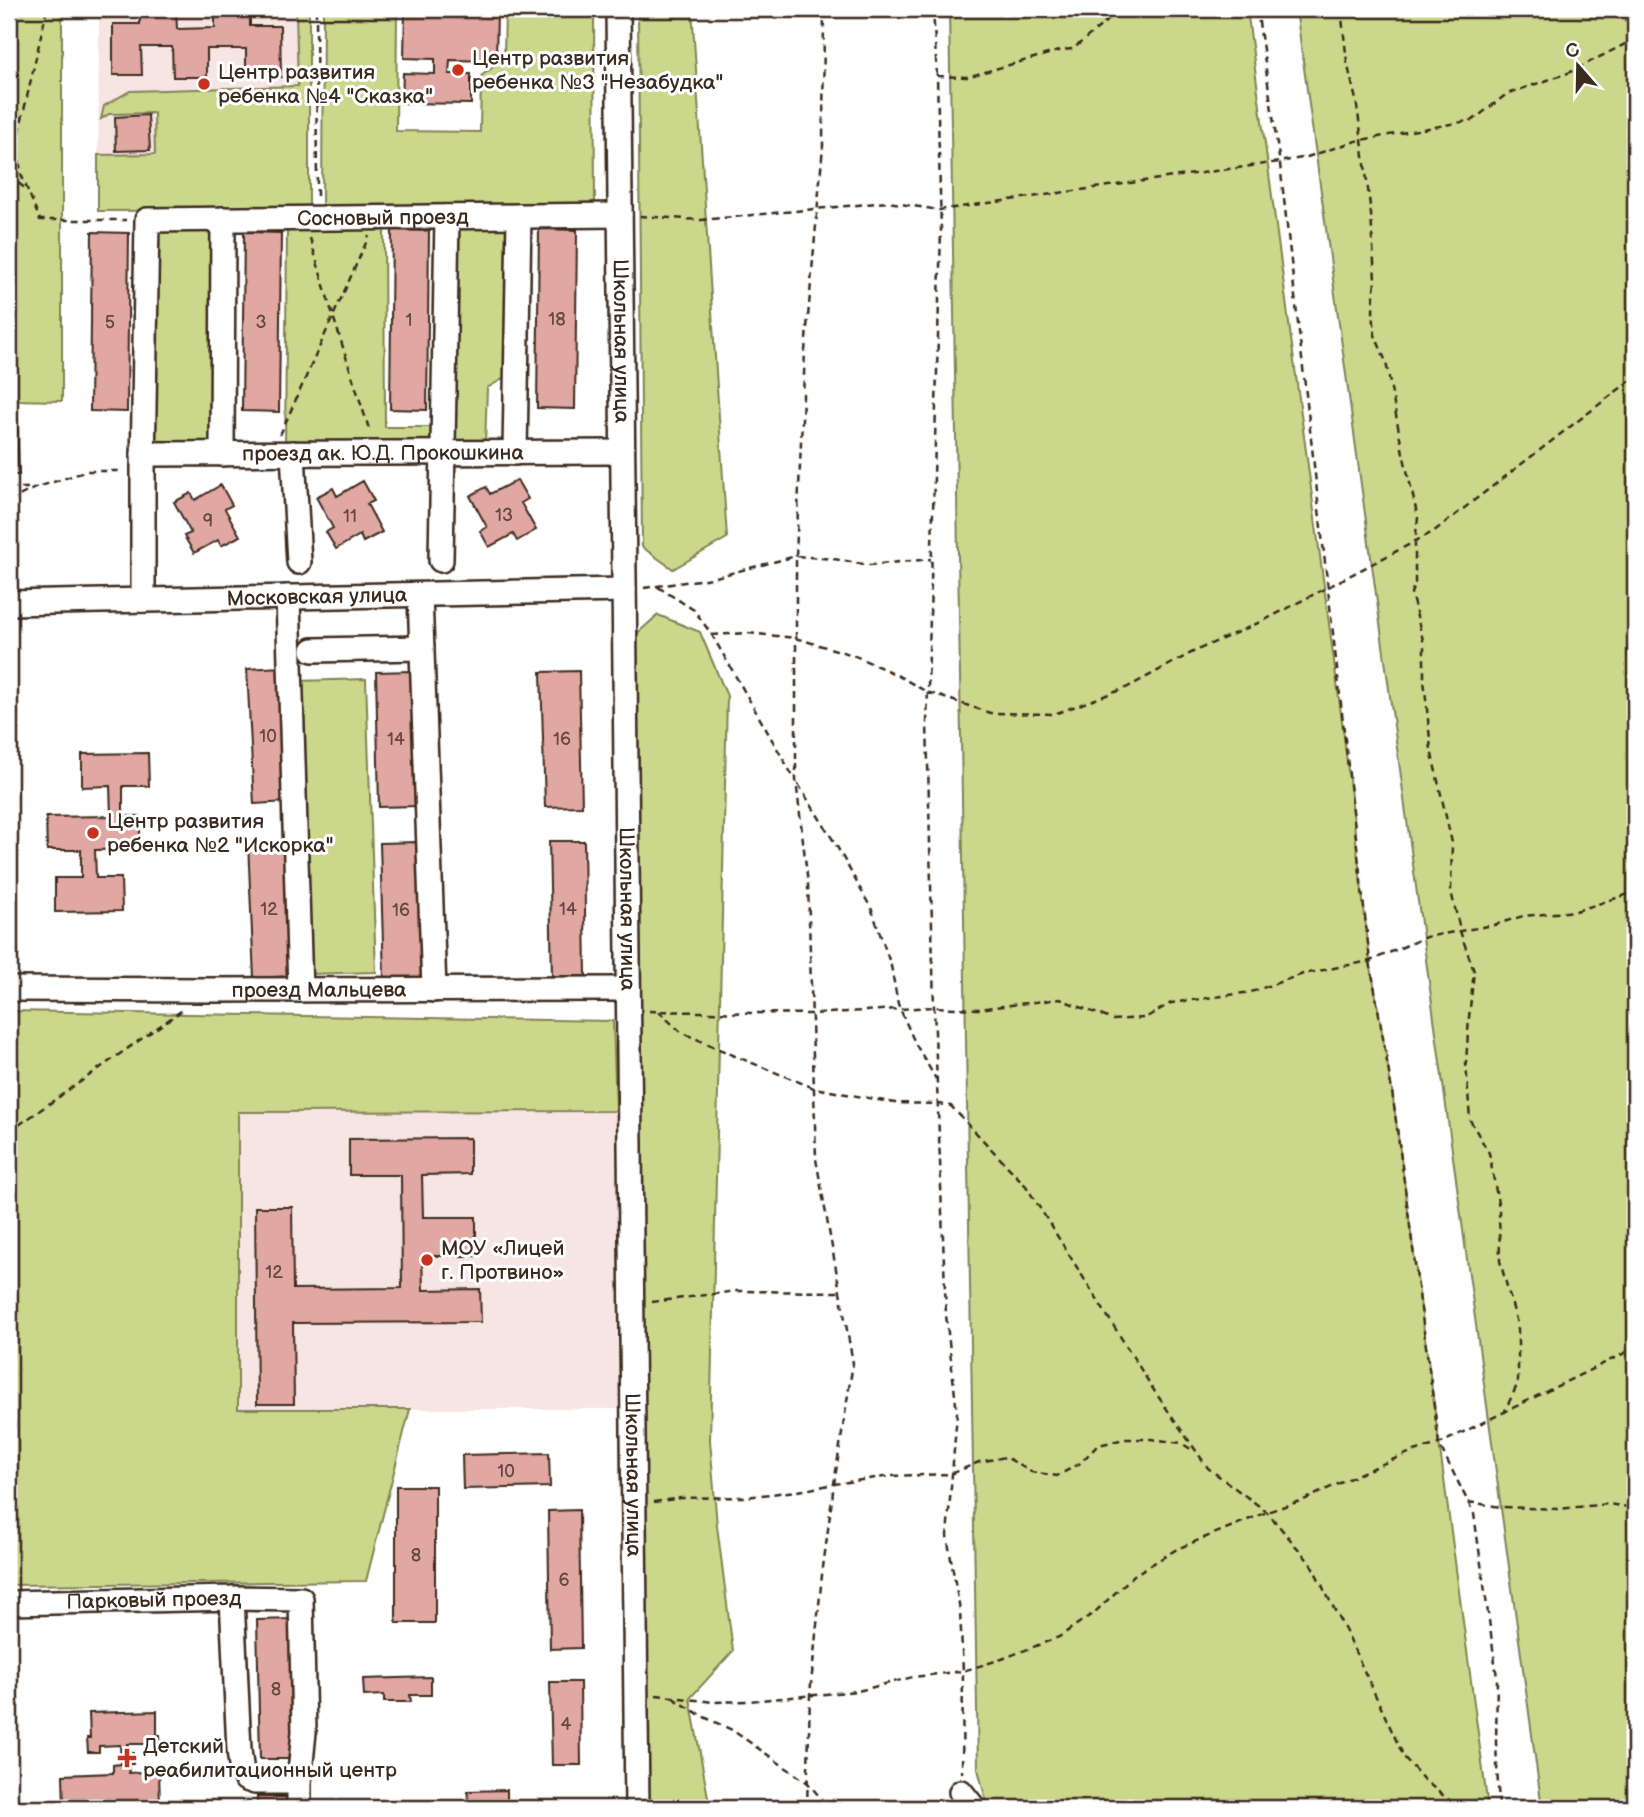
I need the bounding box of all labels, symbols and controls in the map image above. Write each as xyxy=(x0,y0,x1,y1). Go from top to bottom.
north arrow xyxy=(1542,32,1612,102)
text: С xyxy=(1563,38,1583,65)
place label: Центр развития ребенка №3 "Незабудка" xyxy=(472,46,723,95)
place label: Центр развития ребенка №4 "Сказка" xyxy=(218,60,433,109)
marker: Центр развития ребенка №3 "Незабудка" xyxy=(450,62,466,78)
marker: Центр развития ребенка №4 "Сказка" xyxy=(196,76,212,92)
street label: Сосновый проезд xyxy=(297,204,469,231)
street label: Школьная улица xyxy=(608,259,635,424)
house number: 18 xyxy=(548,309,566,330)
house number: 1 xyxy=(406,310,412,331)
house number: 5 xyxy=(105,312,115,333)
house number: 3 xyxy=(255,312,267,333)
street label: проезд ак. Ю.Д. Прокошкина xyxy=(242,440,525,466)
house number: 13 xyxy=(495,505,513,526)
house number: 11 xyxy=(343,506,357,527)
house number: 9 xyxy=(203,511,213,532)
street label: Московская улица xyxy=(226,582,408,611)
house number: 10 xyxy=(259,726,277,747)
house number: 14 xyxy=(387,729,405,750)
house number: 16 xyxy=(553,729,571,750)
place label: Центр развития ребенка №2 "Искорка" xyxy=(107,809,333,858)
marker: Центр развития ребенка №2 "Искорка" xyxy=(85,825,101,841)
street label: Школьная улица xyxy=(614,827,641,992)
house number: 12 xyxy=(260,899,278,920)
house number: 14 xyxy=(559,899,577,920)
house number: 16 xyxy=(392,900,410,921)
street label: проезд Мальцева xyxy=(231,977,407,1002)
place label: МОУ «Лицей г. Протвино» xyxy=(441,1236,564,1285)
marker: МОУ «Лицей г. Протвино» xyxy=(419,1252,435,1268)
house number: 12 xyxy=(265,1262,283,1283)
street label: Школьная улица xyxy=(620,1393,647,1558)
house number: 10 xyxy=(497,1461,515,1482)
house number: 8 xyxy=(411,1545,421,1566)
house number: 6 xyxy=(559,1570,570,1591)
street label: Парковый проезд xyxy=(66,1585,242,1614)
house number: 8 xyxy=(271,1679,281,1700)
house number: 4 xyxy=(561,1714,572,1735)
place label: Детский реабилитационный центр xyxy=(143,1734,397,1783)
marker: Детский реабилитационный центр xyxy=(117,1748,137,1768)

